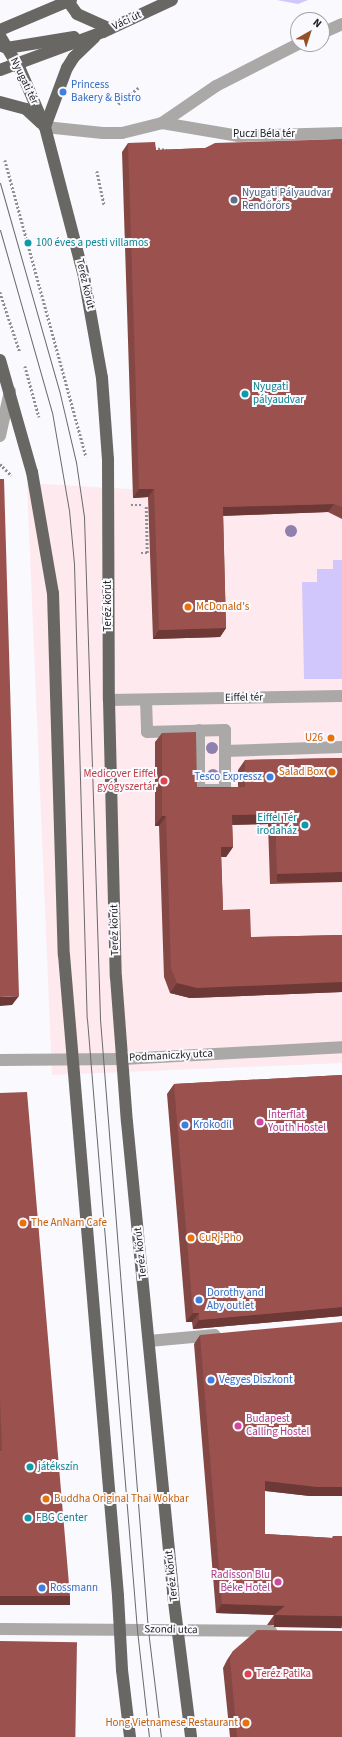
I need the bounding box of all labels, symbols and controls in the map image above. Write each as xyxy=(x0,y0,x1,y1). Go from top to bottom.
street label: Váci út xyxy=(110,9,144,33)
north arrow xyxy=(290,12,330,52)
text: N xyxy=(310,15,325,31)
street label: Nyugati tér xyxy=(7,55,41,107)
place label: Princess Bakery & Bistro xyxy=(71,79,141,105)
marker: Princess Bakery & Bistro xyxy=(58,87,68,97)
street label: Puczi Béla tér xyxy=(233,127,295,141)
place label: Nyugati Pályaudvar Rendőrőrs xyxy=(242,187,331,213)
marker: Nyugati Pályaudvar Rendőrőrs xyxy=(229,195,239,205)
place label: 100 éves a pesti villamos xyxy=(36,236,148,250)
marker: 100 éves a pesti villamos xyxy=(23,238,33,248)
street label: Teréz körút xyxy=(73,257,97,311)
place label: Nyugati pályaudvar xyxy=(253,381,304,407)
marker: Nyugati pályaudvar xyxy=(240,389,250,399)
street label: Teréz körút xyxy=(101,580,115,632)
place label: McDonald's xyxy=(196,600,249,614)
marker: McDonald's xyxy=(183,602,193,612)
street label: Eiffel tér xyxy=(225,691,263,705)
place label: U26 xyxy=(305,731,323,745)
marker: U26 xyxy=(326,733,336,743)
place label: Salad Box xyxy=(279,765,324,779)
marker: Salad Box xyxy=(327,767,337,777)
place label: Medicover Eiffel gyógyszertár xyxy=(83,768,156,794)
place label: Tesco Expressz xyxy=(194,770,262,784)
marker: Tesco Expressz xyxy=(265,772,275,782)
marker: Medicover Eiffel gyógyszertár xyxy=(159,776,169,786)
place label: Eiffel Tér irodaház xyxy=(257,812,297,838)
marker: Eiffel Tér irodaház xyxy=(300,820,310,830)
street label: Teréz körút xyxy=(108,904,122,956)
street label: Podmaniczky utca xyxy=(129,1047,213,1065)
place label: Interflat Youth Hostel xyxy=(268,1109,326,1135)
marker: Interflat Youth Hostel xyxy=(255,1117,265,1127)
place label: Krokodil xyxy=(193,1118,232,1132)
marker: Krokodil xyxy=(180,1120,190,1130)
place label: The AnNam Cafe xyxy=(31,1216,107,1230)
marker: The AnNam Cafe xyxy=(18,1218,28,1228)
street label: Teréz körút xyxy=(132,1227,150,1279)
place label: CuRj-Pho xyxy=(199,1231,242,1245)
marker: CuRj-Pho xyxy=(186,1233,196,1243)
place label: Dorothy and Aby outlet xyxy=(207,1287,264,1313)
marker: Dorothy and Aby outlet xyxy=(194,1295,204,1305)
place label: Vegyes Diszkont xyxy=(219,1373,293,1387)
marker: Vegyes Diszkont xyxy=(206,1375,216,1385)
place label: Budapest Calling Hostel xyxy=(246,1413,309,1439)
marker: Budapest Calling Hostel xyxy=(233,1421,243,1431)
place label: játékszín xyxy=(38,1460,79,1474)
marker: játékszín xyxy=(25,1462,35,1472)
place label: Buddha Original Thai Wokbar xyxy=(54,1492,189,1506)
marker: Buddha Original Thai Wokbar xyxy=(41,1494,51,1504)
place label: FBG Center xyxy=(36,1511,87,1525)
marker: FBG Center xyxy=(23,1513,33,1523)
street label: Teréz körút xyxy=(163,1550,181,1602)
place label: Radisson Blu Béke Hotel xyxy=(211,1569,270,1595)
marker: Radisson Blu Béke Hotel xyxy=(273,1577,283,1587)
place label: Rossmann xyxy=(50,1581,98,1595)
marker: Rossmann xyxy=(37,1583,47,1593)
street label: Szondi utca xyxy=(144,1623,198,1637)
place label: Teréz Patika xyxy=(256,1667,311,1681)
marker: Teréz Patika xyxy=(243,1669,253,1679)
place label: Hong Vietnamese Restaurant xyxy=(105,1716,238,1730)
marker: Hong Vietnamese Restaurant xyxy=(241,1718,251,1728)

